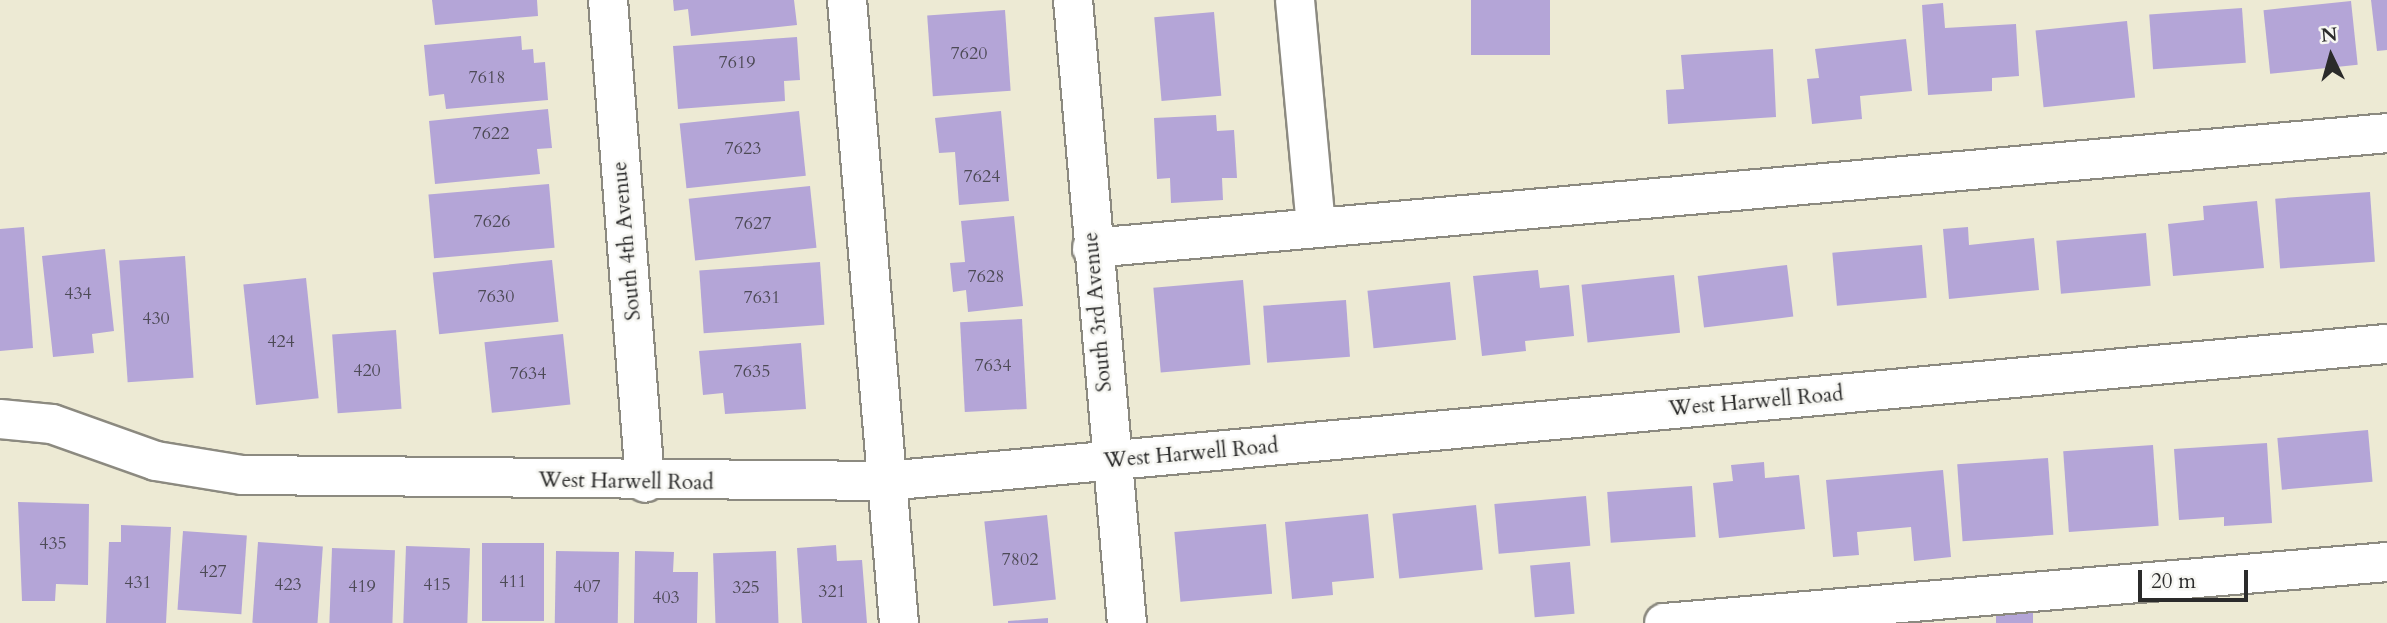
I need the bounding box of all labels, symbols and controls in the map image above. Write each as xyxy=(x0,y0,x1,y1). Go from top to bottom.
north arrow xyxy=(2296,21,2366,91)
text: N xyxy=(2320,21,2339,49)
house number: 7620 xyxy=(951,43,987,65)
house number: 7619 xyxy=(719,52,755,74)
house number: 7618 xyxy=(469,67,505,89)
house number: 7622 xyxy=(473,123,509,145)
house number: 7623 xyxy=(725,138,761,160)
street label: South 4th Avenue xyxy=(607,160,647,322)
house number: 7624 xyxy=(964,166,1000,188)
house number: 7626 xyxy=(474,211,510,233)
house number: 7627 xyxy=(735,213,771,235)
street label: South 3rd Avenue xyxy=(1078,231,1118,393)
house number: 7628 xyxy=(968,266,1004,288)
house number: 434 xyxy=(64,283,92,305)
house number: 7630 xyxy=(478,286,514,308)
house number: 7631 xyxy=(744,287,780,309)
house number: 430 xyxy=(142,308,170,330)
house number: 424 xyxy=(267,331,295,353)
house number: 7634 xyxy=(975,355,1011,377)
house number: 420 xyxy=(353,360,381,382)
house number: 7635 xyxy=(734,361,770,383)
house number: 7634 xyxy=(510,363,546,385)
street label: West Harwell Road xyxy=(1668,382,1844,422)
street label: West Harwell Road xyxy=(1103,434,1279,474)
street label: West Harwell Road xyxy=(538,468,714,496)
house number: 435 xyxy=(39,533,67,555)
house number: 7802 xyxy=(1002,549,1038,571)
scale bar xyxy=(2142,556,2252,600)
house number: 427 xyxy=(199,561,227,583)
text: 20 m xyxy=(2151,567,2196,596)
house number: 411 xyxy=(499,571,527,593)
house number: 431 xyxy=(124,572,152,594)
house number: 423 xyxy=(274,574,302,596)
house number: 415 xyxy=(423,574,451,596)
house number: 419 xyxy=(348,576,376,598)
house number: 407 xyxy=(573,576,601,598)
house number: 325 xyxy=(732,577,760,599)
house number: 321 xyxy=(818,581,846,603)
house number: 403 xyxy=(652,587,680,609)

